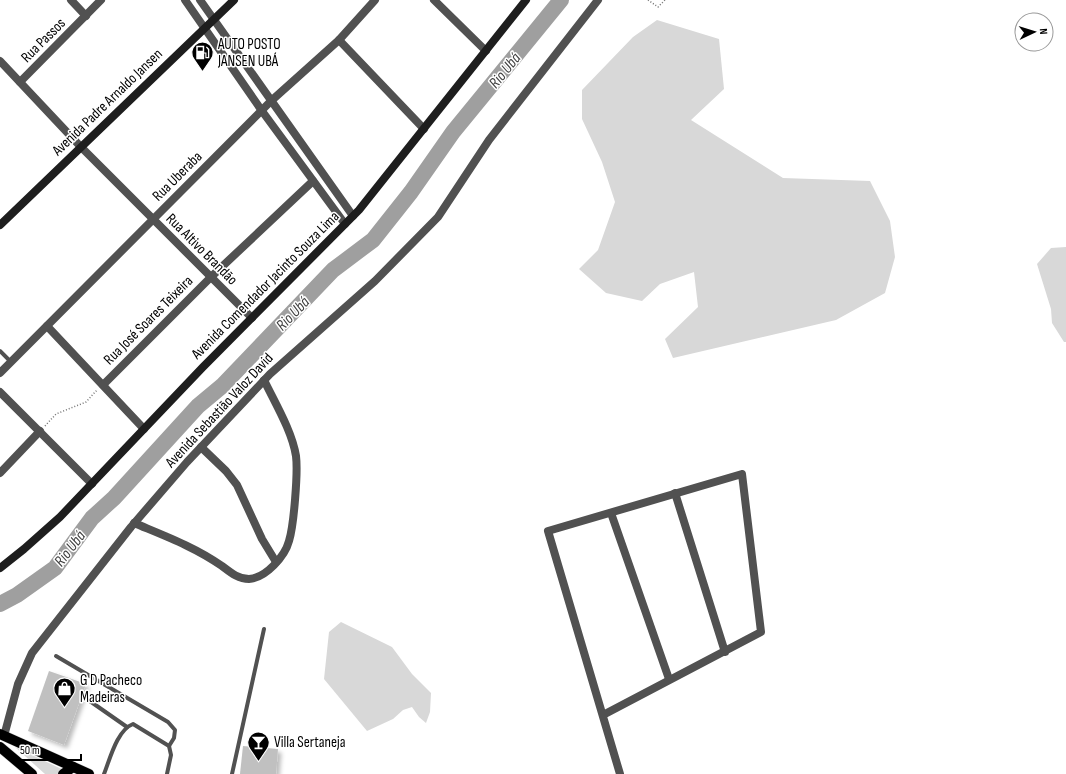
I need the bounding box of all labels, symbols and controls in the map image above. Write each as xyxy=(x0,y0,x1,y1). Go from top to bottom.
north arrow xyxy=(1014,12,1054,52)
street label: Rua Passos xyxy=(17,14,70,67)
text: N xyxy=(1037,28,1050,35)
place label: AUTO POSTO JANSEN UBÁ xyxy=(217,35,281,71)
fuel station icon: AUTO POSTO JANSEN UBÁ xyxy=(189,40,215,73)
street label: Avenida Padre Arnaldo Jansen xyxy=(47,45,167,161)
water label: Rio Ubá xyxy=(485,49,525,92)
street label: Rua Uberaba xyxy=(148,147,206,205)
street label: Avenida Comendador Jacinto Souza Lima xyxy=(187,207,344,364)
street label: Rua Altivo Brandão xyxy=(162,210,241,289)
street label: Rua José Soares Teixeira xyxy=(100,272,197,369)
water label: Rio Ubá xyxy=(272,293,314,335)
street label: Avenida Sebastião Valoz David xyxy=(161,349,277,472)
water label: Rio Ubá xyxy=(50,527,90,570)
place label: G D Pacheco Madeiras xyxy=(80,671,142,707)
shop icon: G D Pacheco Madeiras xyxy=(52,676,78,709)
bar icon: Villa Sertaneja xyxy=(246,729,272,762)
place label: Villa Sertaneja xyxy=(274,733,346,752)
scale bar xyxy=(14,736,81,762)
text: 50 m xyxy=(20,743,40,758)

